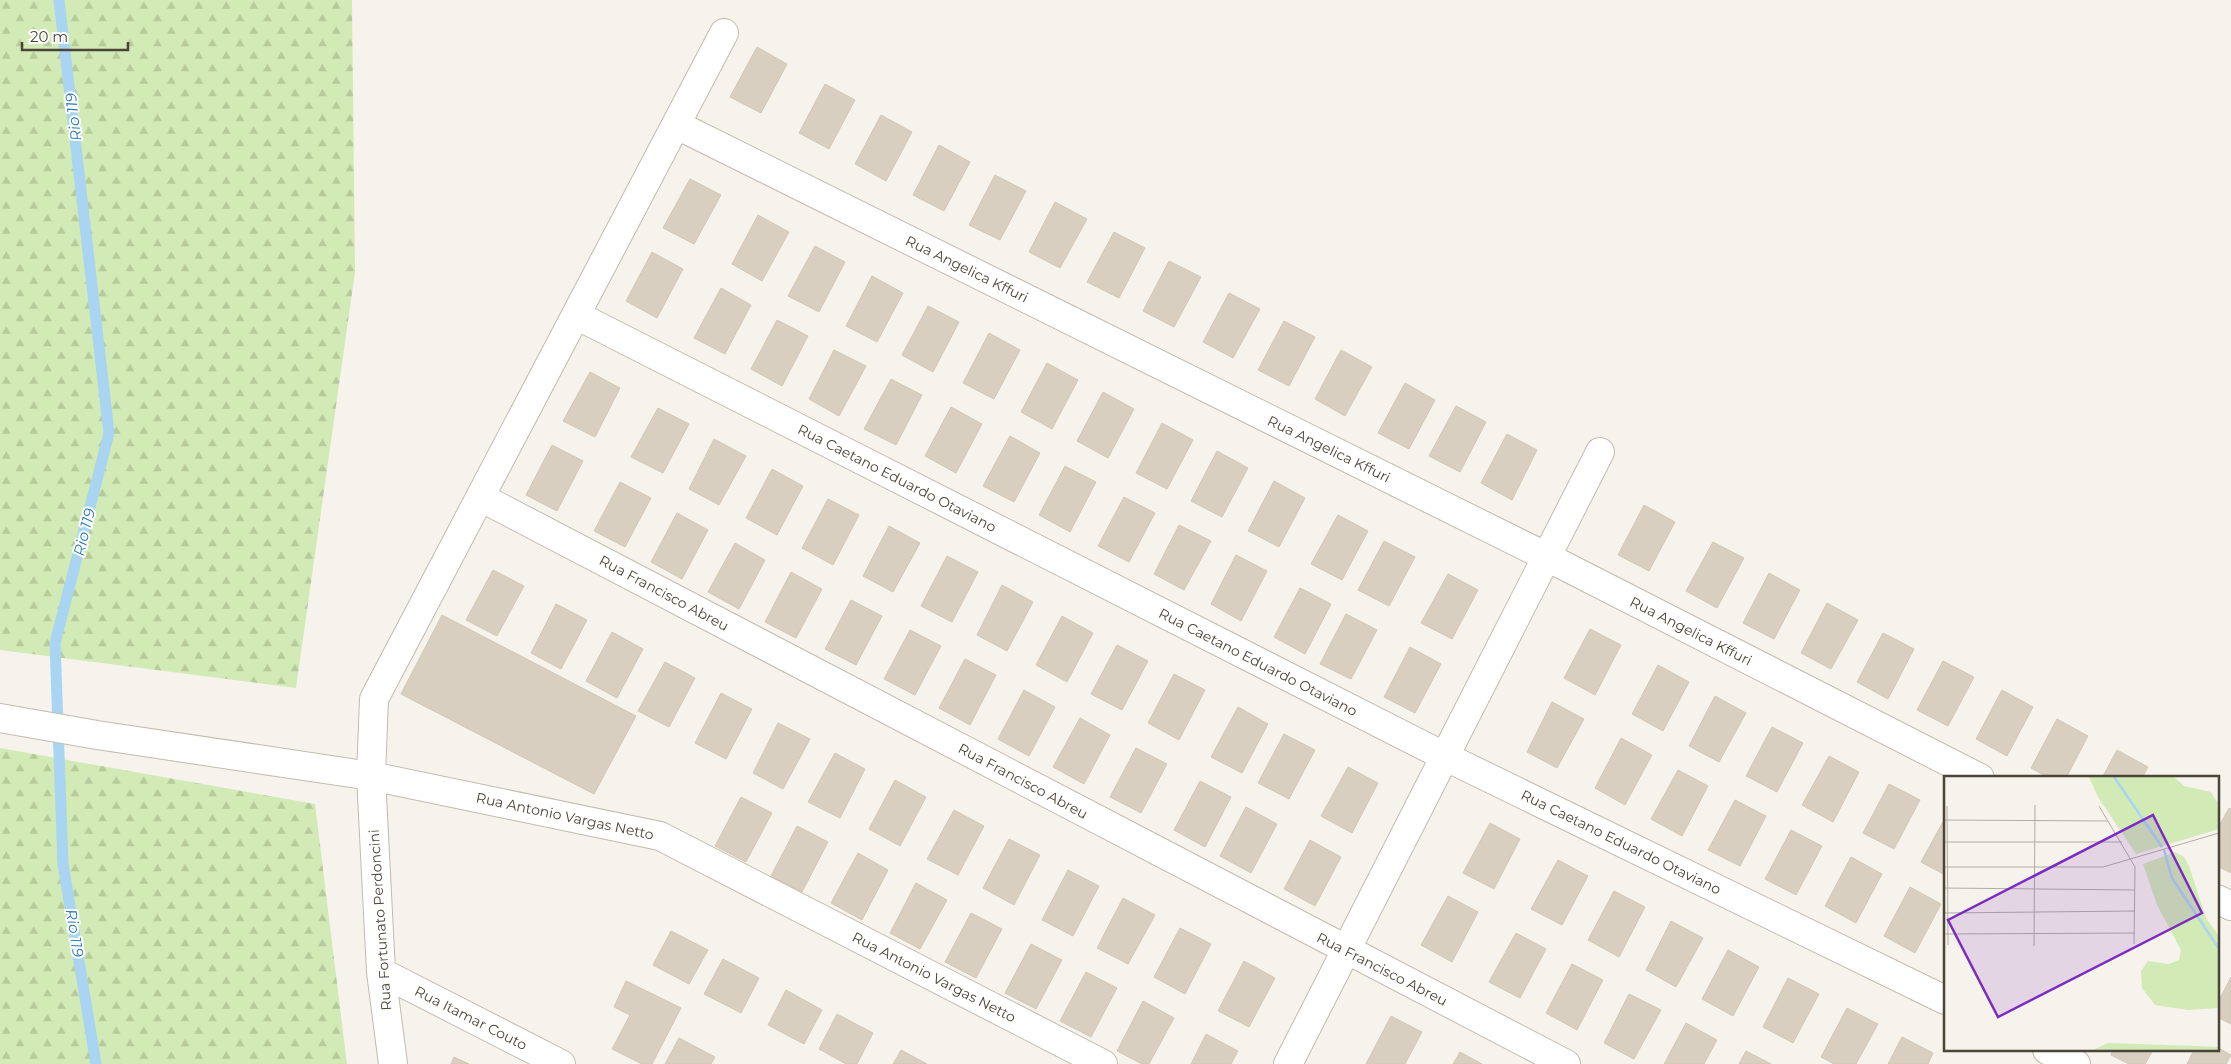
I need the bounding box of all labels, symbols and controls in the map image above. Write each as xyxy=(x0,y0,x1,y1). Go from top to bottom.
scale bar xyxy=(22,20,129,52)
text: 20 m xyxy=(30,27,68,46)
water label: Rio 119 xyxy=(61,92,85,142)
street label: Rua Angelica Kffuri xyxy=(903,231,1031,307)
street label: Rua Angelica Kffuri xyxy=(1265,411,1393,487)
street label: Rua Caetano Eduardo Otaviano xyxy=(795,420,1000,536)
water label: Rio 119 xyxy=(69,506,99,558)
street label: Rua Francisco Abreu xyxy=(596,551,732,635)
street label: Rua Angelica Kffuri xyxy=(1627,592,1755,670)
street label: Rua Caetano Eduardo Otaviano xyxy=(1156,604,1361,720)
street label: Rua Francisco Abreu xyxy=(955,739,1091,823)
inset map xyxy=(1944,776,2218,1052)
street label: Rua Caetano Eduardo Otaviano xyxy=(1518,786,1724,899)
street label: Rua Antonio Vargas Netto xyxy=(474,788,656,844)
street label: Rua Fortunato Perdoncini xyxy=(365,829,395,1011)
water label: Rio 119 xyxy=(62,908,88,958)
street label: Rua Antonio Vargas Netto xyxy=(849,928,1019,1026)
street label: Rua Francisco Abreu xyxy=(1314,928,1450,1010)
street label: Rua Itamar Couto xyxy=(412,982,530,1054)

